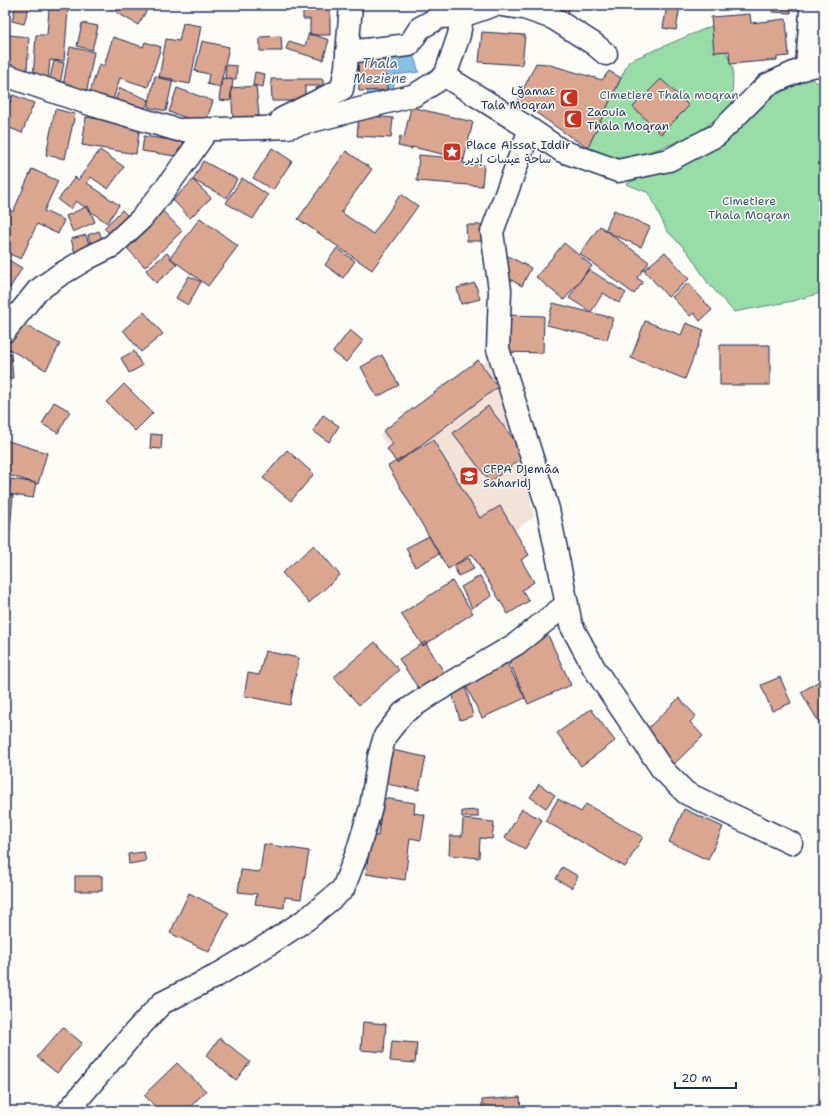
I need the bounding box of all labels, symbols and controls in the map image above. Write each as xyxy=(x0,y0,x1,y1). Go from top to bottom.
water label: Thala Meziene xyxy=(353,55,407,87)
place label: Lǧamaε Tala Moqran xyxy=(481,83,556,113)
mosque icon: Lǧamaε Tala Moqran xyxy=(558,87,580,109)
park label: Cimetiere Thala moqran xyxy=(599,87,739,103)
place label: Zaouia Thala Moqran xyxy=(587,104,669,134)
mosque icon: Zaouia Thala Moqran xyxy=(562,108,584,130)
place label: Place Aissat Iddir ساحة عيسات إدير xyxy=(465,137,571,167)
place icon: Place Aissat Iddir ساحة عيسات إدير xyxy=(441,141,463,163)
park label: Cimetiere Thala Moqran xyxy=(708,193,790,223)
place label: CFPA Djemâa Saharidj xyxy=(483,461,560,491)
school or university icon: CFPA Djemâa Saharidj xyxy=(458,465,480,487)
scale bar xyxy=(675,1064,736,1090)
text: 20 m xyxy=(681,1070,712,1086)

